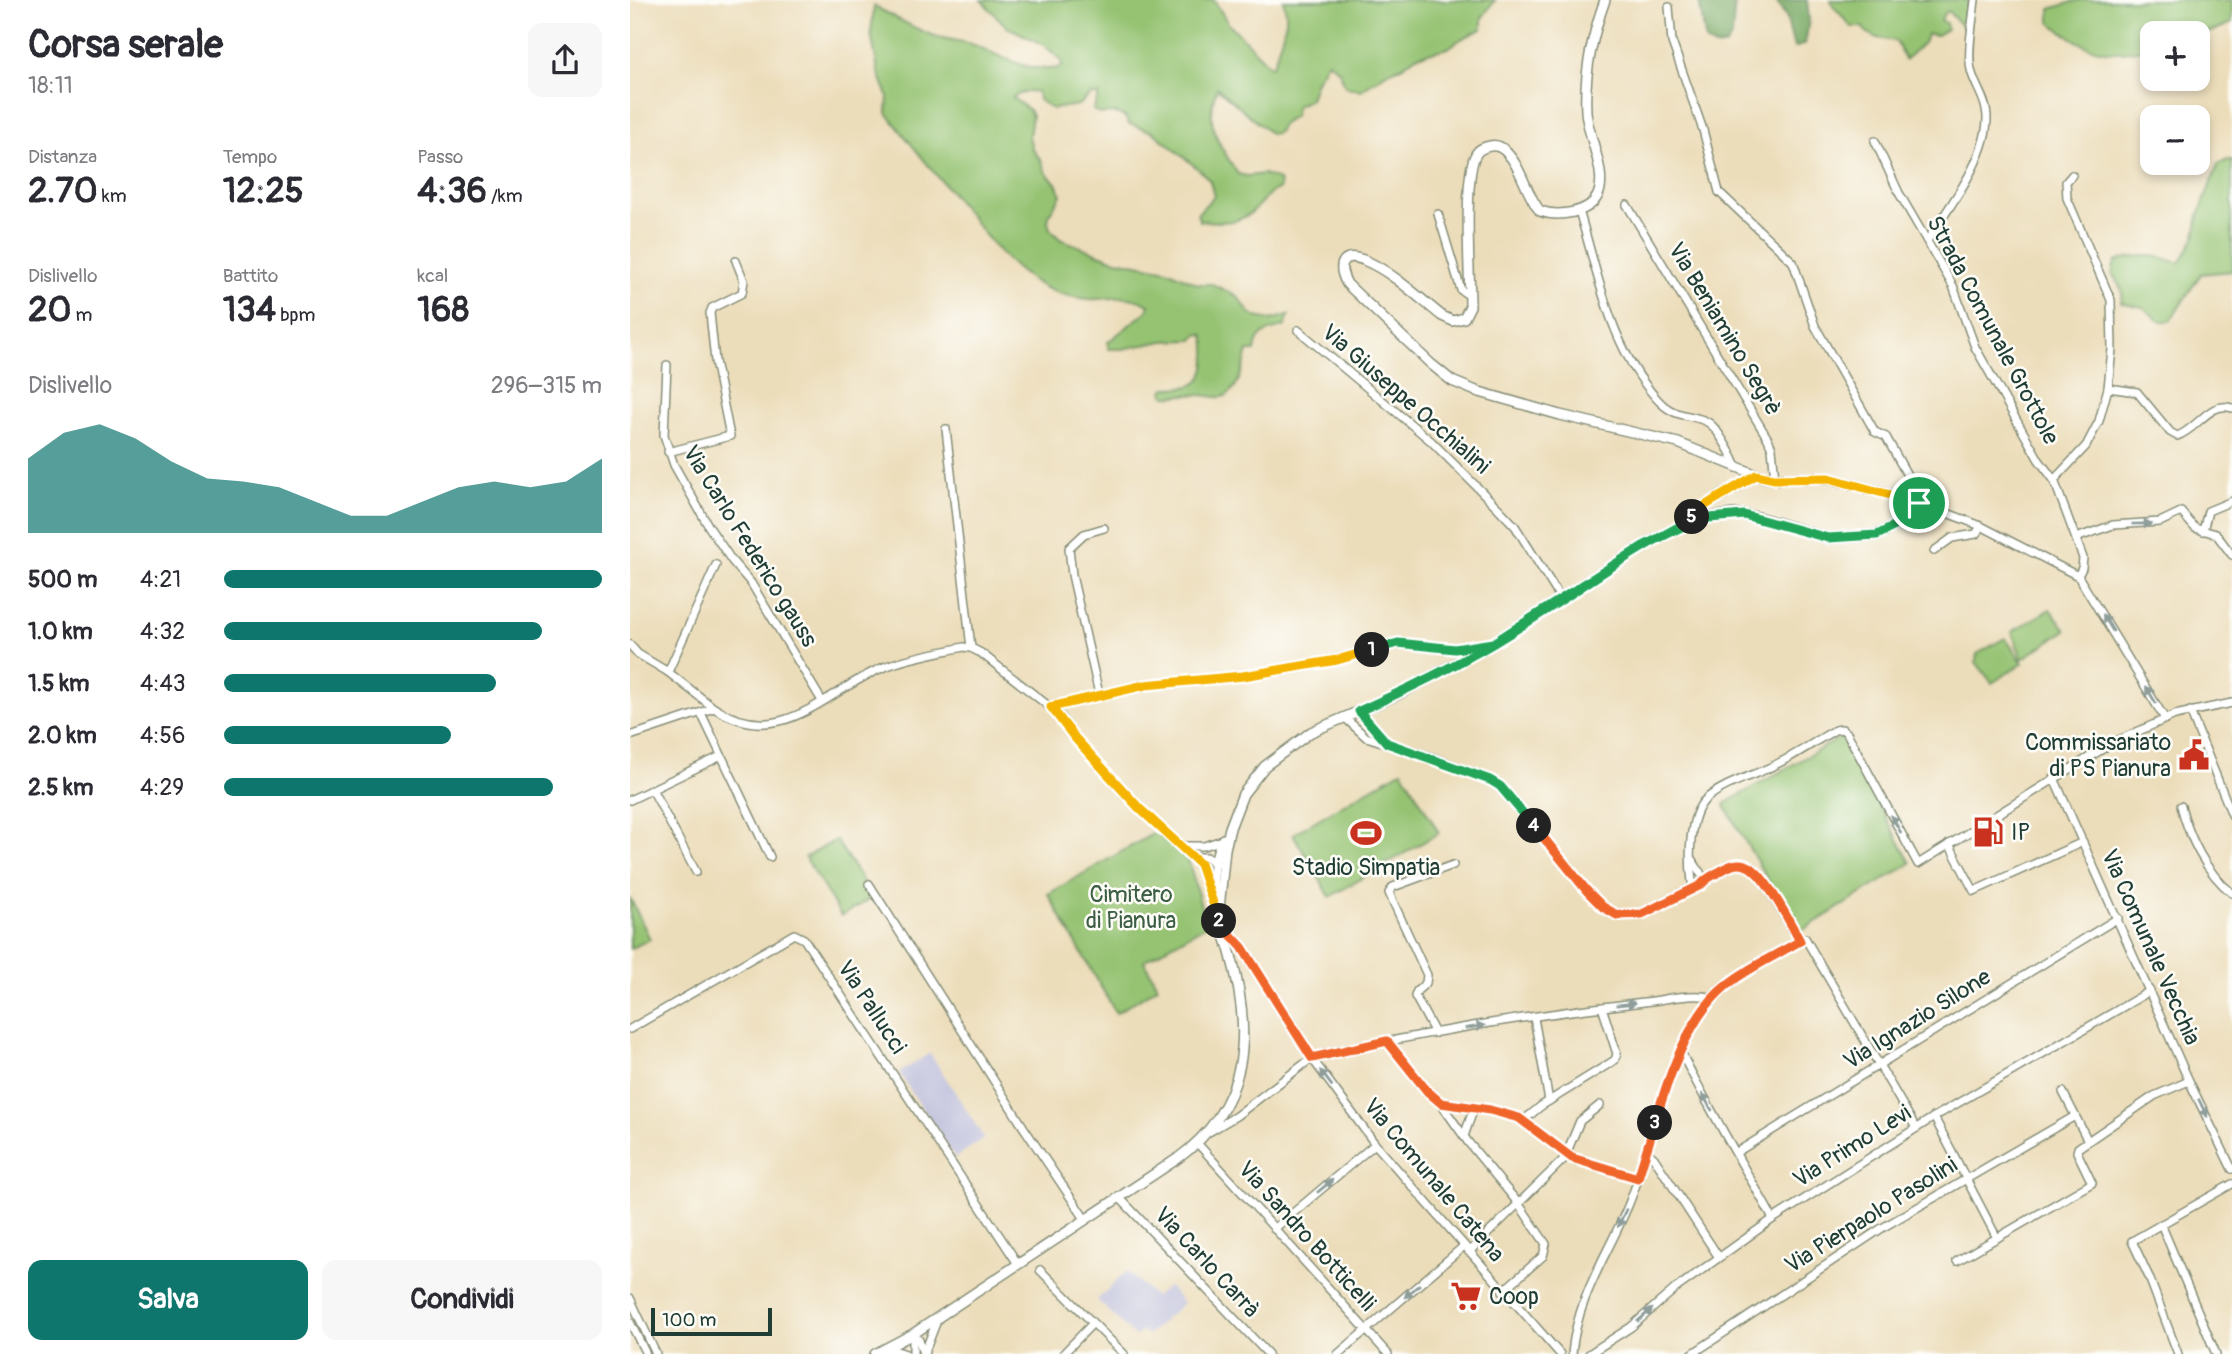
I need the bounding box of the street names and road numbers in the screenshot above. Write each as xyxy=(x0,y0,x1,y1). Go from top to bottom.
street label: Strada Comunale Grottole xyxy=(1920,211,2066,450)
street label: Via Beniamino Segrè xyxy=(1662,237,1788,421)
street label: Via Giuseppe Occhialini xyxy=(1316,318,1496,480)
street label: Via Carlo Federico gauss xyxy=(676,440,824,652)
street label: Via Comunale Vecchia xyxy=(2095,845,2207,1049)
street label: Via Pallucci xyxy=(831,955,913,1059)
street label: Via Ignazio Silone xyxy=(1838,962,1997,1076)
street label: Via Comunale Catena xyxy=(1357,1092,1511,1268)
street label: Via Primo Levi xyxy=(1787,1098,1917,1194)
street label: Via Pierpaolo Pasolini xyxy=(1779,1150,1963,1280)
street label: Via Sandro Botticelli xyxy=(1232,1155,1382,1317)
street label: Via Carlo Carrà xyxy=(1148,1200,1266,1324)

